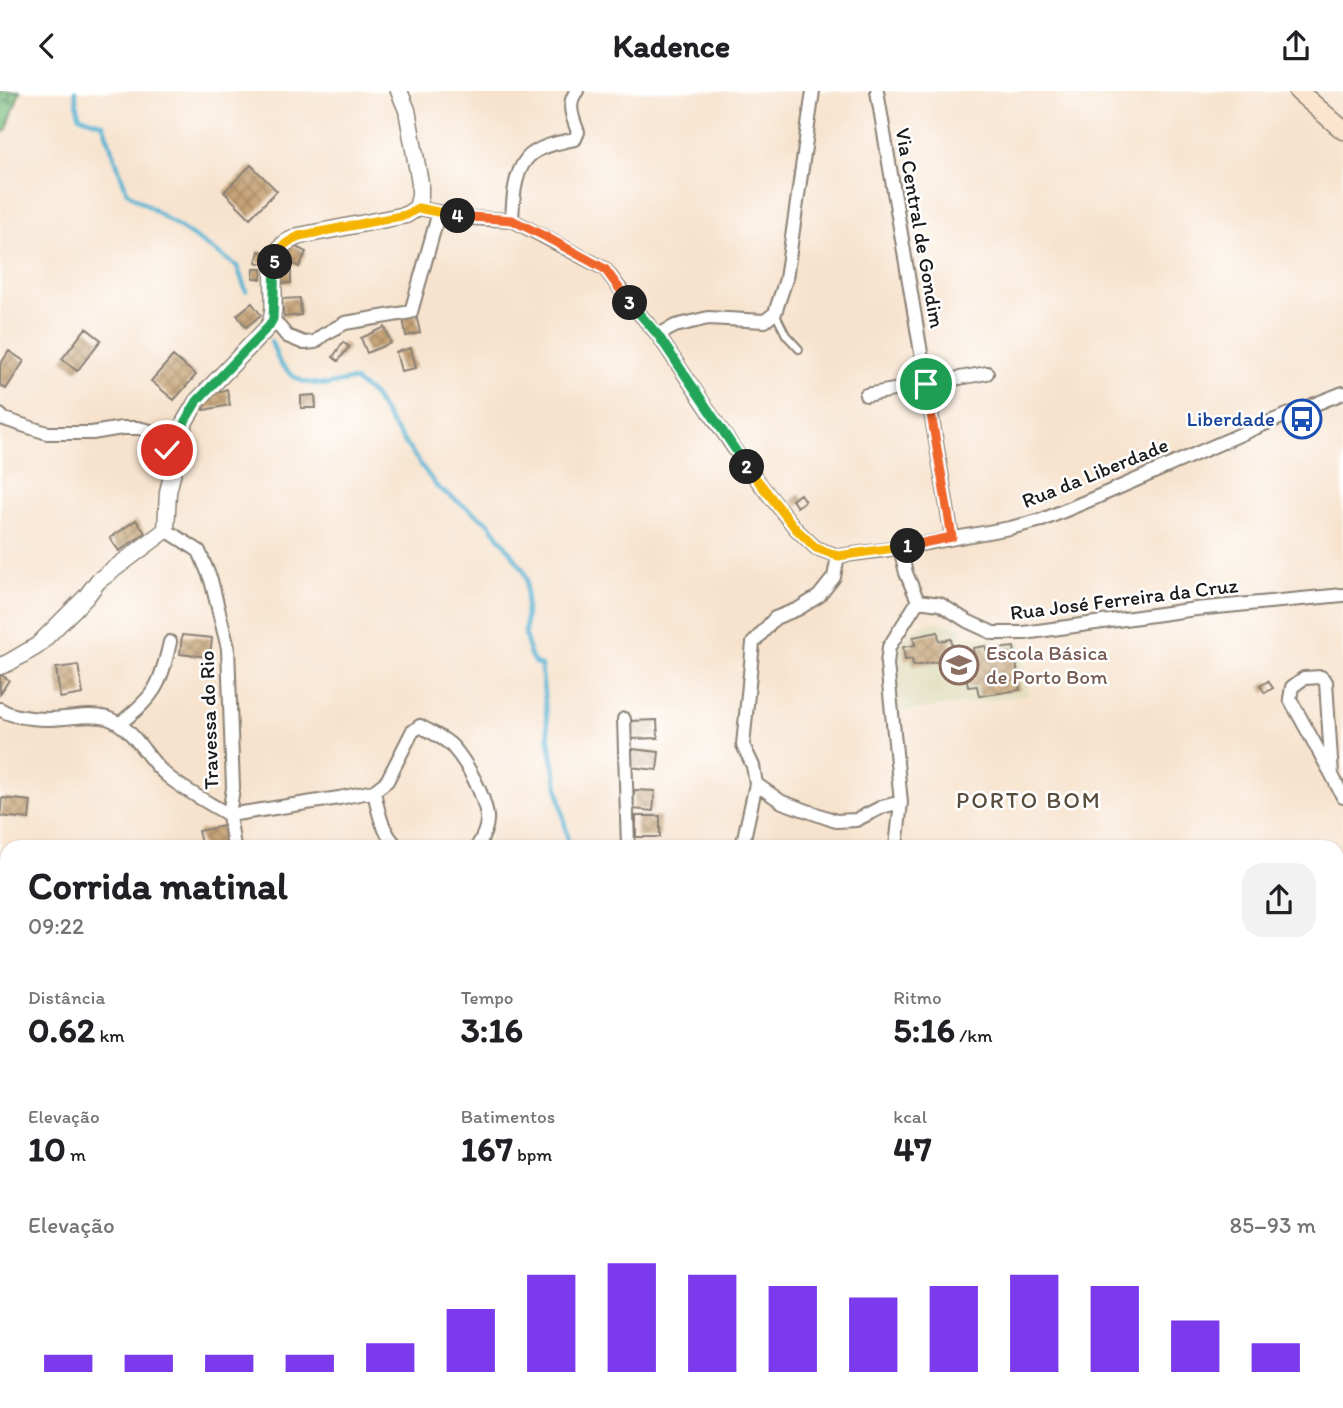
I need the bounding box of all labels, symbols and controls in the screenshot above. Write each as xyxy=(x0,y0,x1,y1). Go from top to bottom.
icon: back xyxy=(28,27,66,65)
text: Kadence xyxy=(613,27,730,65)
icon: share xyxy=(1277,27,1315,65)
street label: Via Central de Gondim xyxy=(891,126,950,330)
pin: 4 xyxy=(440,199,476,233)
text: 4 xyxy=(452,204,463,227)
pin: 5 xyxy=(258,245,292,279)
text: 5 xyxy=(270,250,279,273)
pin: 3 xyxy=(612,285,648,321)
text: 3 xyxy=(624,291,635,314)
pin xyxy=(896,354,956,414)
icon: arrive xyxy=(907,365,945,403)
bus stop icon: Liberdade xyxy=(1281,398,1323,440)
place label: Liberdade xyxy=(1186,406,1275,431)
pin xyxy=(137,420,197,480)
icon: check xyxy=(148,431,186,469)
street label: Rua da Liberdade xyxy=(1018,432,1172,513)
pin: 2 xyxy=(730,449,764,485)
text: 2 xyxy=(742,455,752,478)
pin: 1 xyxy=(890,529,926,563)
text: 1 xyxy=(903,534,912,557)
street label: Rua José Ferreira da Cruz xyxy=(1008,572,1240,625)
place label: Escola Básica de Porto Bom xyxy=(986,640,1108,689)
school or university icon: Escola Básica de Porto Bom xyxy=(938,644,980,686)
street label: Travessa do Rio xyxy=(194,650,223,790)
district label: PORTO BOM xyxy=(956,786,1102,814)
text: Corrida matinal xyxy=(28,863,288,909)
button: share xyxy=(1242,863,1316,937)
text: 09:22 xyxy=(28,912,84,940)
text: Distância xyxy=(28,986,105,1009)
text: Tempo xyxy=(461,986,514,1009)
text: Ritmo xyxy=(893,986,942,1009)
text: 0.62 xyxy=(28,1009,95,1051)
text: 3:16 xyxy=(461,1009,523,1051)
text: 5:16 xyxy=(893,1009,955,1051)
text: km xyxy=(95,1024,125,1047)
text: /km xyxy=(955,1024,992,1047)
text: Elevação xyxy=(28,1105,100,1128)
text: Batimentos xyxy=(461,1105,555,1128)
text: kcal xyxy=(893,1105,927,1128)
text: 10 xyxy=(28,1128,66,1170)
text: 167 xyxy=(461,1128,513,1170)
text: 47 xyxy=(893,1128,932,1170)
text: m xyxy=(66,1143,86,1166)
text: bpm xyxy=(513,1143,552,1166)
text: Elevação xyxy=(28,1211,115,1239)
text: 85–93 m xyxy=(1229,1211,1316,1239)

